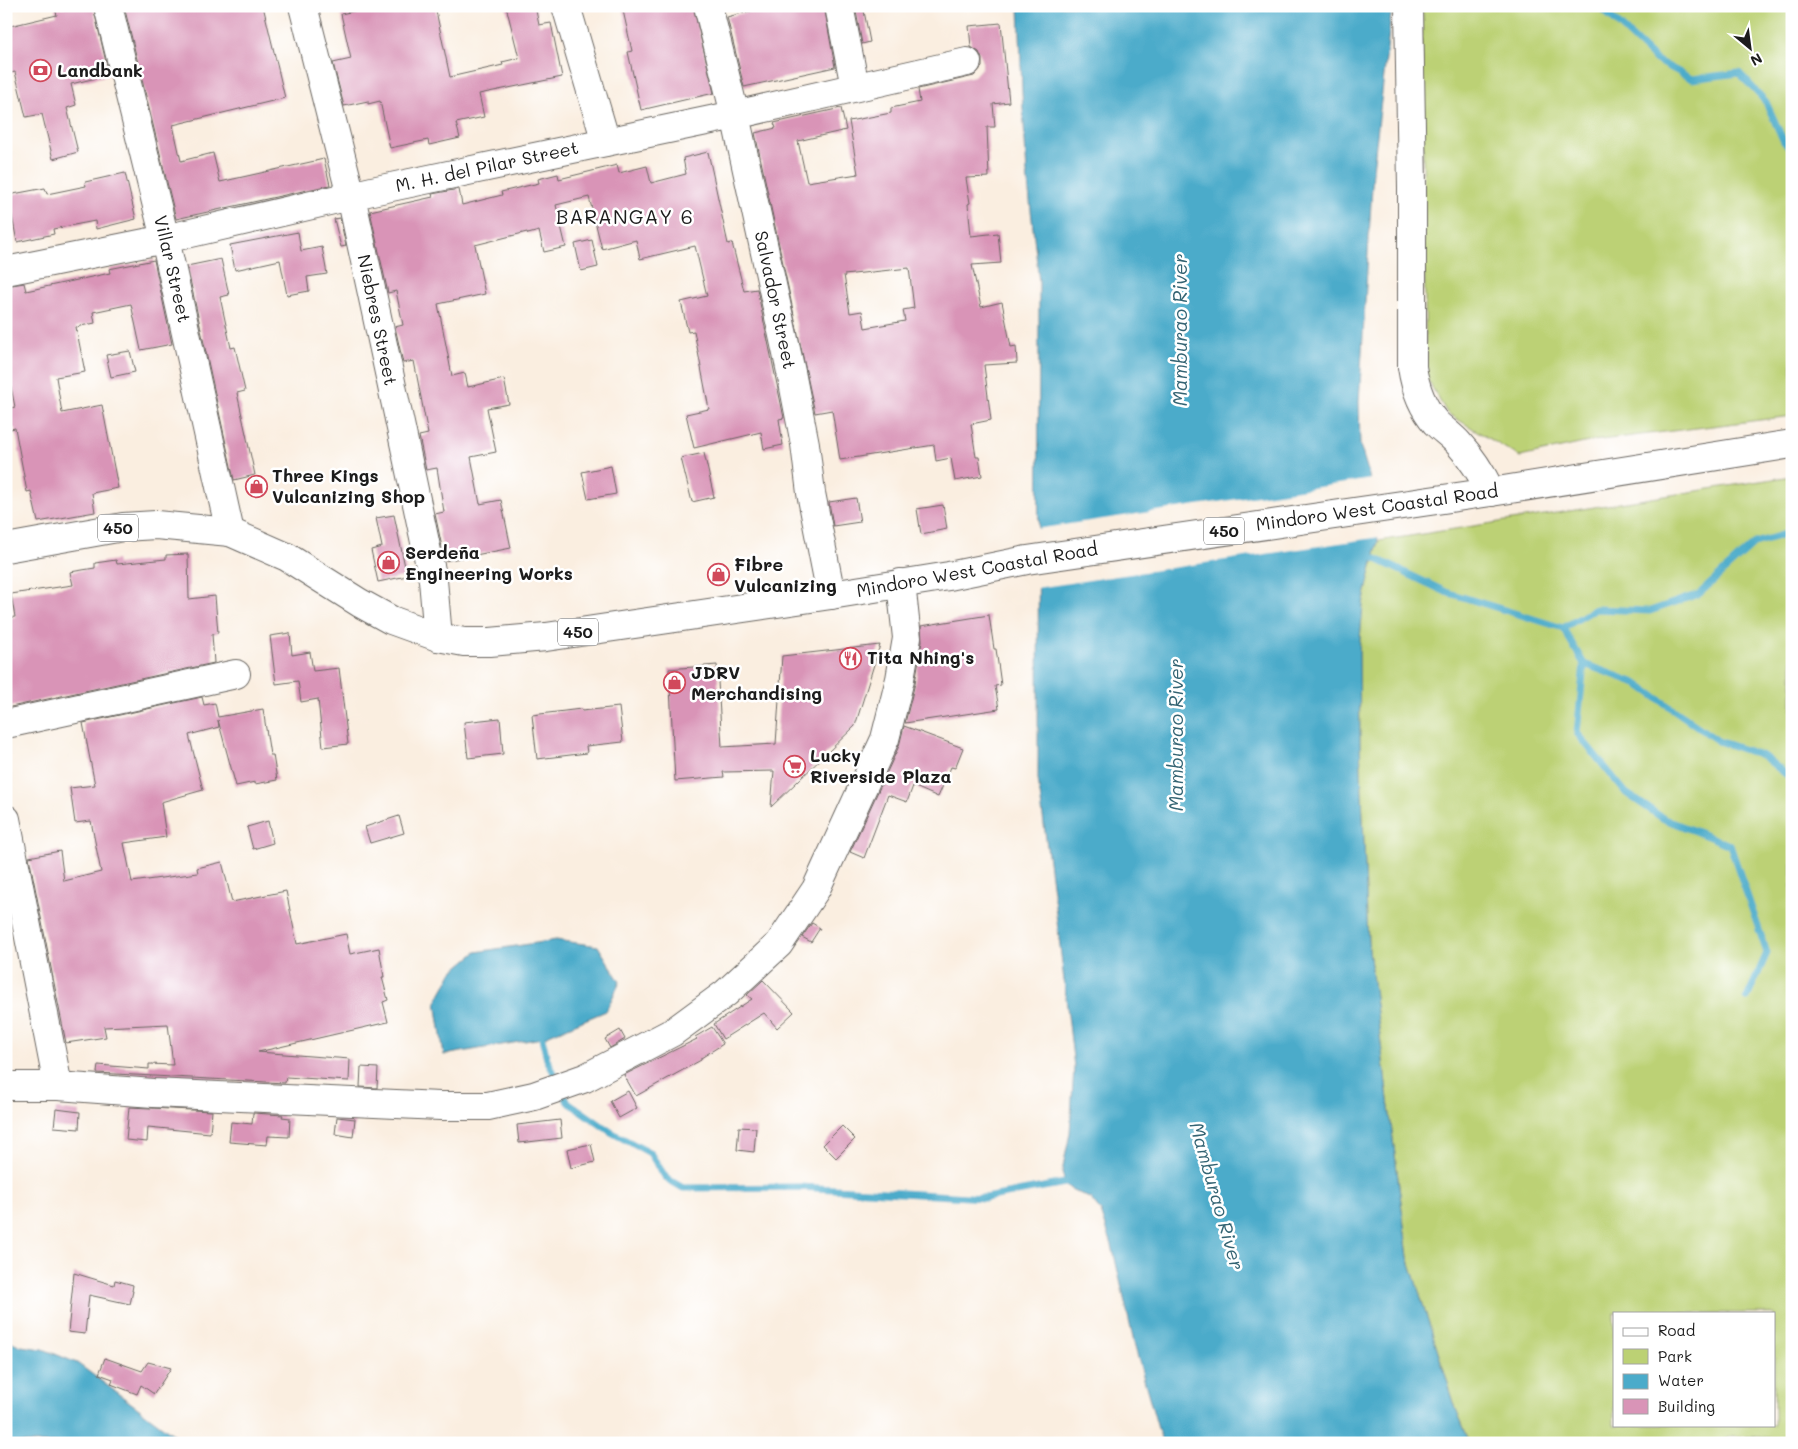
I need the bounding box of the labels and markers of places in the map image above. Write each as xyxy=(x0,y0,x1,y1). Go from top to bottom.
place label: Landbank xyxy=(57,58,143,82)
bank icon: Landbank xyxy=(29,59,53,83)
place label: Three Kings Vulcanizing Shop xyxy=(272,463,425,508)
shop icon: Three Kings Vulcanizing Shop xyxy=(244,474,268,498)
place label: Serdeña Engineering Works xyxy=(405,540,573,585)
shop icon: Serdeña Engineering Works xyxy=(377,551,401,575)
place label: Fibre Vulcanizing xyxy=(734,552,837,597)
shop icon: Fibre Vulcanizing xyxy=(706,563,730,587)
place label: Tita Nhing's xyxy=(867,645,974,669)
restaurant icon: Tita Nhing's xyxy=(839,646,863,670)
place label: JDRV Merchandising xyxy=(691,660,822,705)
shop icon: JDRV Merchandising xyxy=(663,671,687,695)
place label: Lucky Riverside Plaza xyxy=(810,743,952,788)
supermarket icon: Lucky Riverside Plaza xyxy=(782,754,806,778)

